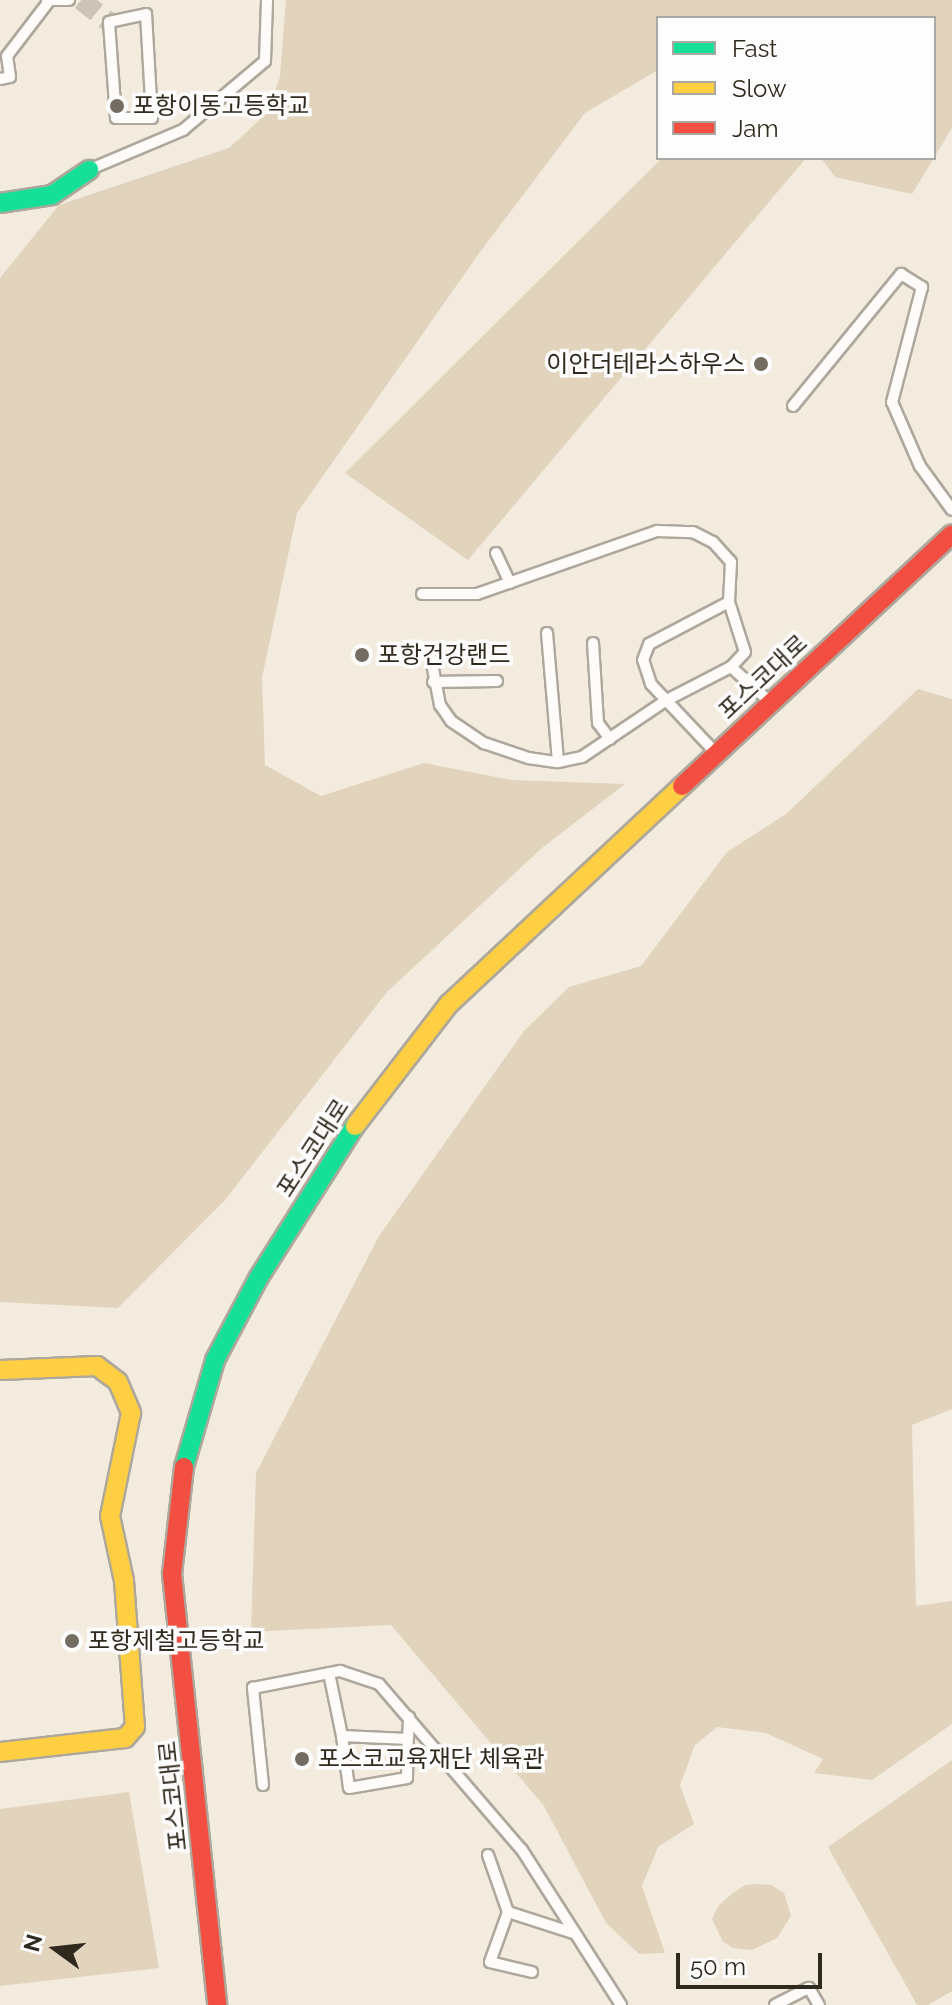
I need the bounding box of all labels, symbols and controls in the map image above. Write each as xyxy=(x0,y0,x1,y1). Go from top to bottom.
legend xyxy=(656,16,936,160)
text: Fast xyxy=(732,34,777,63)
text: Slow xyxy=(732,74,786,103)
place label: 포항이동고등학교 xyxy=(133,92,310,120)
marker: 포항이동고등학교 xyxy=(108,97,126,115)
text: Jam xyxy=(732,114,778,143)
place label: 이안더테라스하우스 xyxy=(546,350,745,378)
marker: 이안더테라스하우스 xyxy=(752,355,770,373)
street label: 포스코대로 xyxy=(713,629,813,725)
place label: 포항건강랜드 xyxy=(378,641,510,669)
marker: 포항건강랜드 xyxy=(353,646,371,664)
street label: 포스코대로 xyxy=(271,1094,355,1202)
place label: 포항제철고등학교 xyxy=(88,1627,265,1655)
marker: 포항제철고등학교 xyxy=(63,1632,81,1650)
street label: 포스코대로 xyxy=(153,1740,193,1852)
place label: 포스코교육재단 체육관 xyxy=(318,1745,545,1773)
marker: 포스코교육재단 체육관 xyxy=(293,1750,311,1768)
north arrow xyxy=(16,1909,96,1989)
text: N xyxy=(18,1931,48,1954)
scale bar xyxy=(680,1937,826,1987)
text: 50 m xyxy=(690,1952,746,1981)

